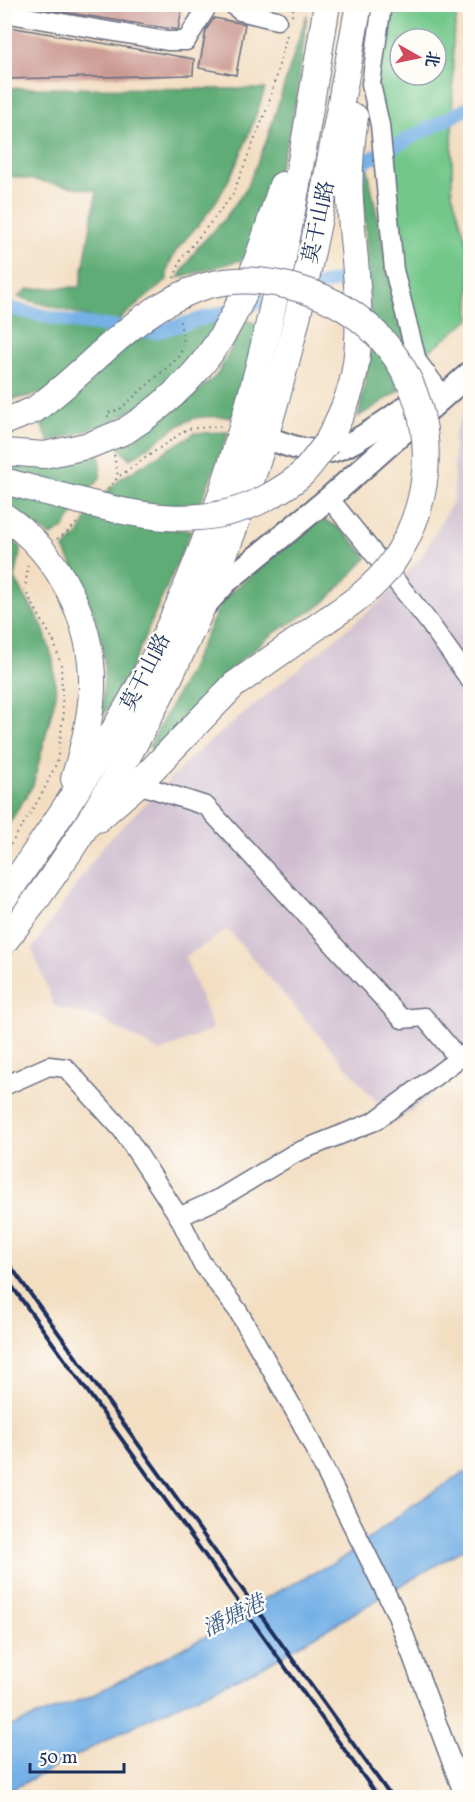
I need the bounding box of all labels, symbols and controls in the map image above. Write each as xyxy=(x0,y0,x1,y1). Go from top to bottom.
north arrow xyxy=(388,27,448,87)
text: 北 xyxy=(419,49,443,69)
street label: 莫干山路 xyxy=(297,178,342,266)
street label: 莫干山路 xyxy=(114,629,178,717)
water label: 潘塘港 xyxy=(198,1588,273,1646)
scale bar xyxy=(30,1736,124,1774)
text: 50 m xyxy=(39,1746,78,1771)

